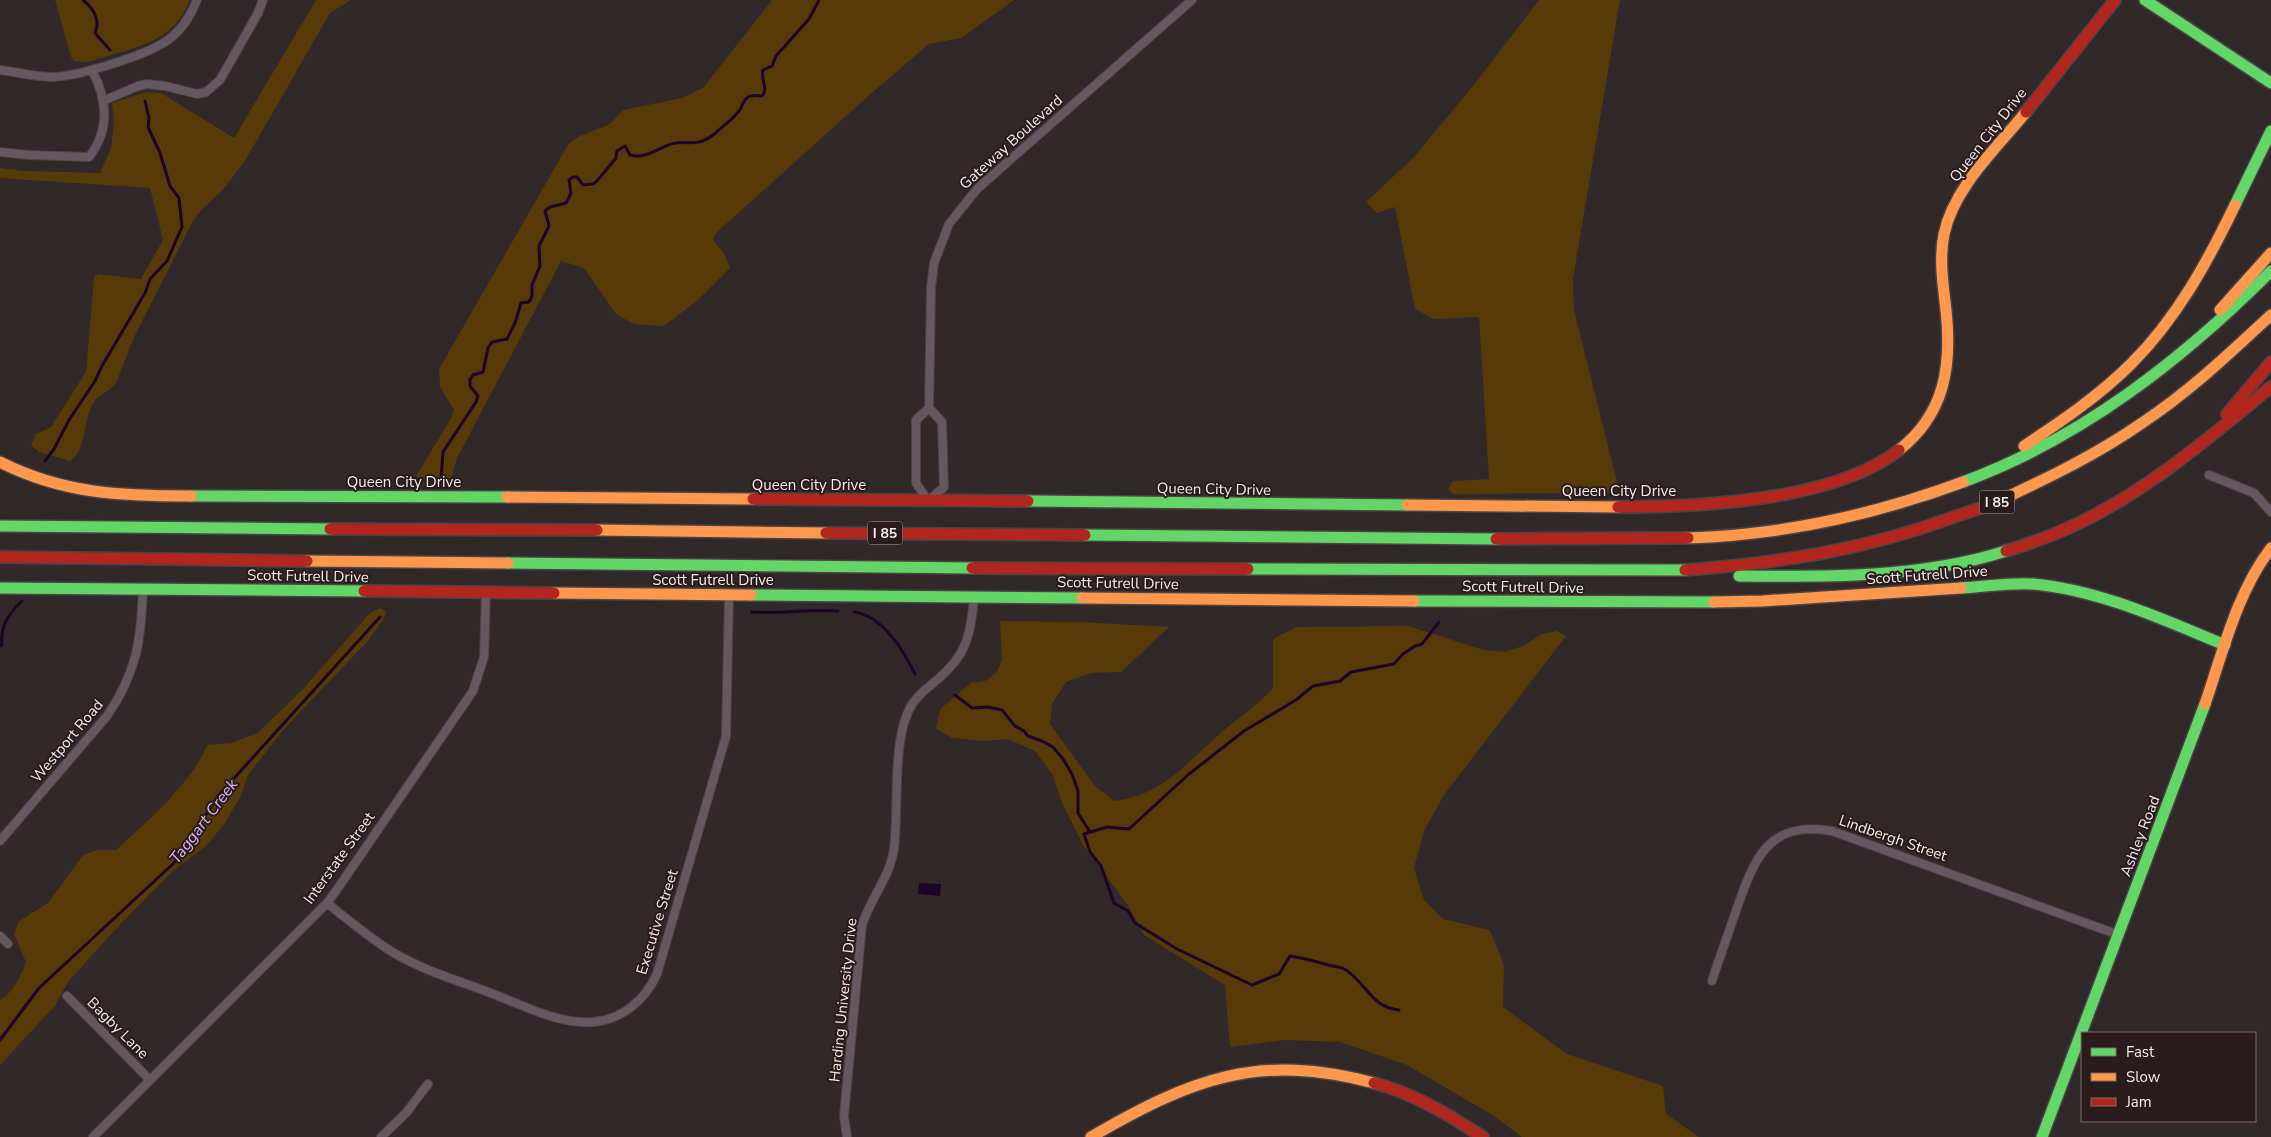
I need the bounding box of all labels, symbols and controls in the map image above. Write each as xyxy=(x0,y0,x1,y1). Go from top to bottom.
street label: Queen City Drive xyxy=(1945,84,2031,186)
street label: Gateway Boulevard xyxy=(955,90,1067,194)
street label: Queen City Drive xyxy=(347,472,461,492)
street label: Queen City Drive xyxy=(752,475,866,495)
street label: Queen City Drive xyxy=(1157,478,1271,500)
street label: Queen City Drive xyxy=(1562,481,1676,501)
road number: I 85 xyxy=(1980,491,2014,514)
road number: I 85 xyxy=(868,522,902,544)
street label: Scott Futrell Drive xyxy=(1866,561,1988,589)
street label: Scott Futrell Drive xyxy=(247,565,369,587)
street label: Scott Futrell Drive xyxy=(652,570,774,590)
street label: Scott Futrell Drive xyxy=(1057,572,1179,594)
street label: Scott Futrell Drive xyxy=(1462,576,1584,598)
street label: Westport Road xyxy=(26,695,108,787)
water label: Taggart Creek xyxy=(164,774,244,869)
street label: Ashley Road xyxy=(2115,793,2165,879)
street label: Interstate Street xyxy=(299,807,380,908)
street label: Lindbergh Street xyxy=(1836,810,1950,866)
street label: Executive Street xyxy=(632,866,683,977)
street label: Harding University Drive xyxy=(824,917,862,1083)
street label: Bagby Lane xyxy=(83,993,153,1063)
legend xyxy=(2081,1032,2256,1122)
text: Fast xyxy=(2126,1042,2155,1062)
text: Slow xyxy=(2126,1067,2161,1087)
text: Jam xyxy=(2125,1092,2152,1112)

